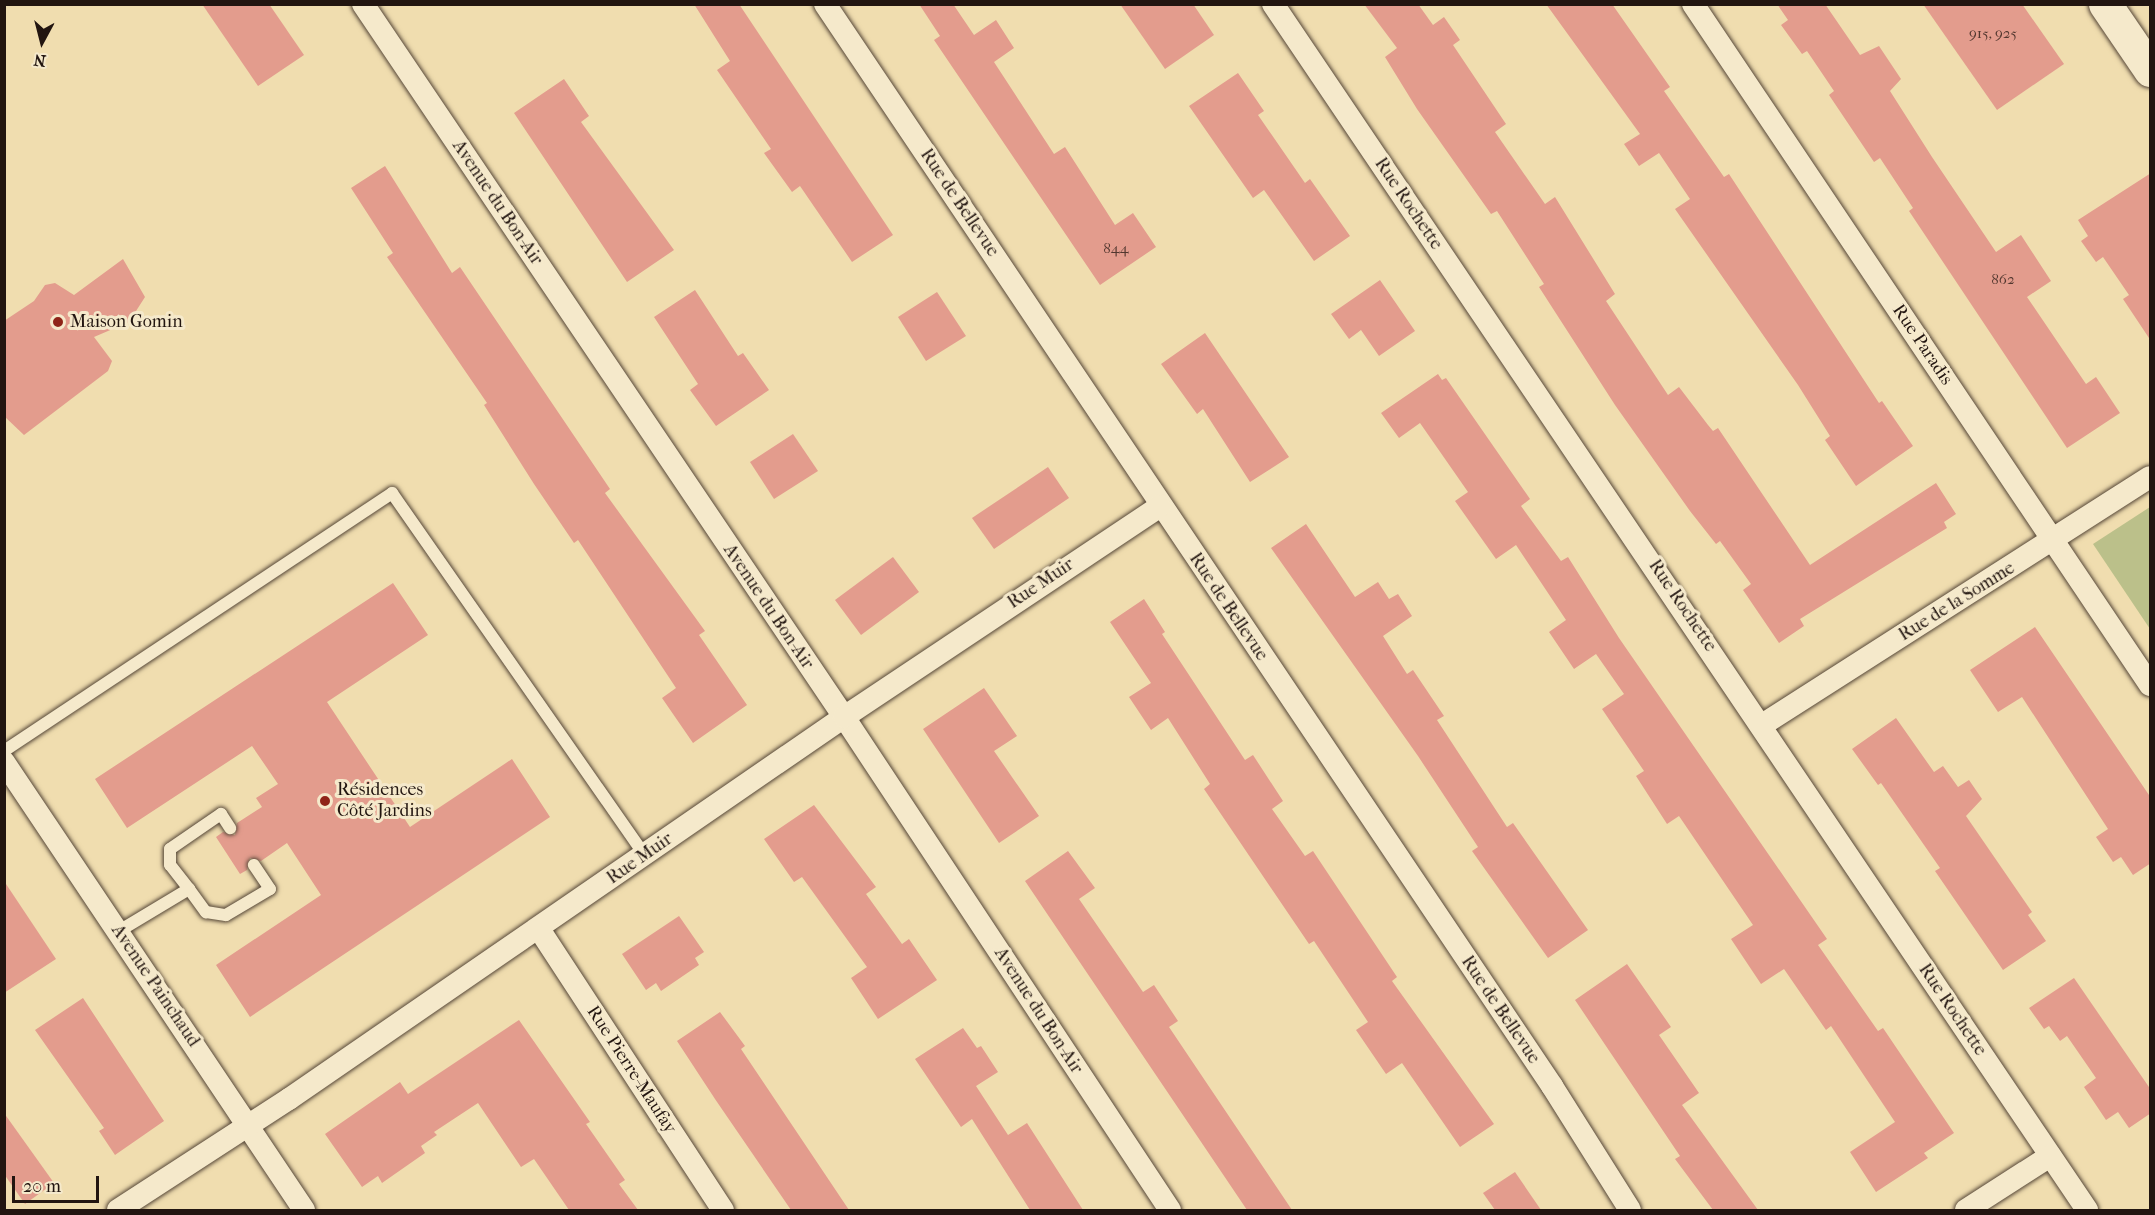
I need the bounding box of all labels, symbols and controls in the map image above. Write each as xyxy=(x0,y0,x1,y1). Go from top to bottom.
north arrow xyxy=(12,12,72,72)
house number: 915, 925 xyxy=(1969,25,2017,43)
text: N xyxy=(33,50,47,71)
street label: Avenue du Bon-Air xyxy=(447,136,547,270)
street label: Rue de Bellevue xyxy=(915,145,1003,261)
street label: Rue Rochette xyxy=(1369,154,1447,254)
house number: 844 xyxy=(1103,240,1129,258)
house number: 862 xyxy=(1991,271,2015,289)
street label: Rue Paradis xyxy=(1887,301,1957,389)
place label: Maison Gomin xyxy=(70,311,183,333)
marker: Maison Gomin xyxy=(51,315,65,329)
street label: Avenue du Bon-Air xyxy=(718,540,818,674)
street label: Rue de Bellevue xyxy=(1184,549,1272,665)
street label: Rue Muir xyxy=(1004,554,1078,614)
street label: Rue Rochette xyxy=(1643,556,1721,656)
street label: Rue de la Somme xyxy=(1895,558,2019,646)
place label: Résidences Côté Jardins xyxy=(337,780,432,822)
marker: Résidences Côté Jardins xyxy=(318,794,332,808)
street label: Rue Muir xyxy=(603,829,677,889)
street label: Avenue Painchaud xyxy=(106,921,204,1051)
street label: Avenue du Bon-Air xyxy=(989,944,1087,1078)
street label: Rue de Bellevue xyxy=(1456,952,1544,1068)
street label: Rue Rochette xyxy=(1913,960,1991,1060)
street label: Rue Pierre-Maufay xyxy=(582,1002,680,1138)
scale bar xyxy=(15,1164,102,1202)
text: 20 m xyxy=(23,1176,61,1197)

